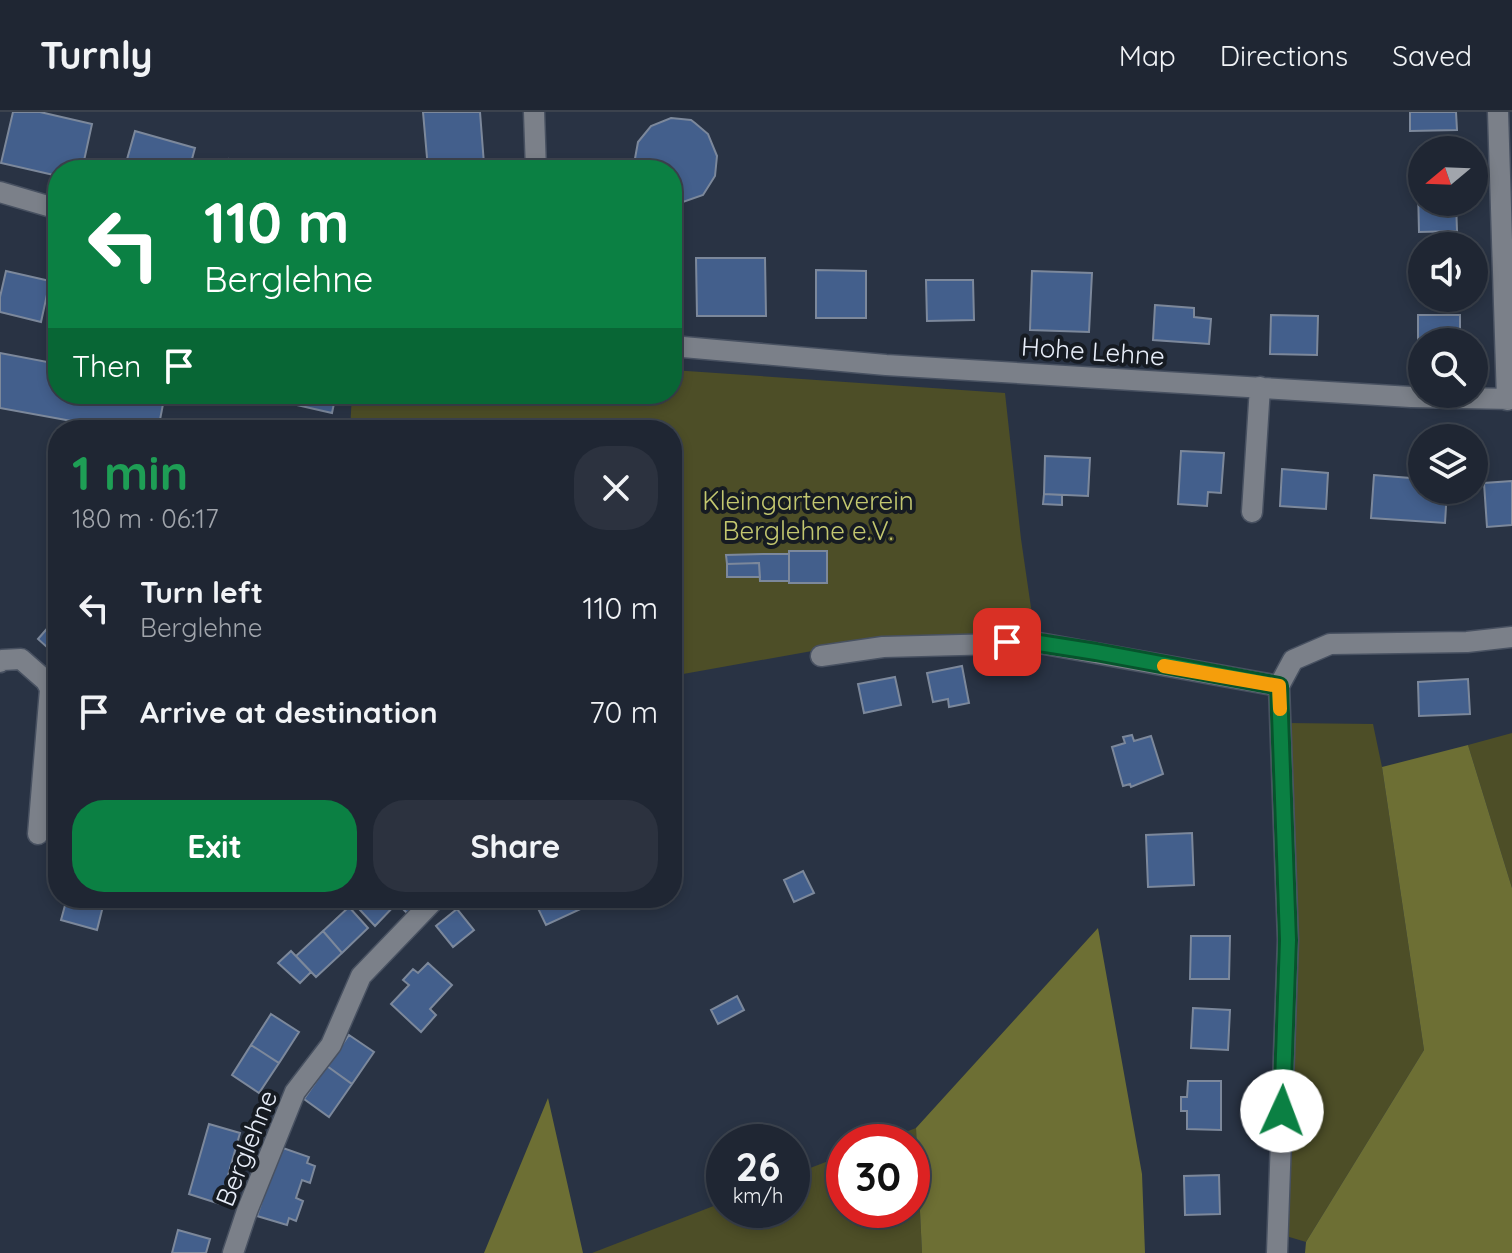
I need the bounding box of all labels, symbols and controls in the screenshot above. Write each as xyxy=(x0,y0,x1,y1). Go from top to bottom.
text: Turnly xyxy=(40,31,153,79)
text: Map xyxy=(1119,38,1176,73)
text: Directions xyxy=(1220,38,1348,73)
text: Saved xyxy=(1392,38,1472,73)
north arrow xyxy=(1408,136,1488,216)
map controls xyxy=(1408,136,1488,504)
text: 110 m xyxy=(204,187,349,257)
icon: left xyxy=(72,192,176,296)
button: sound xyxy=(1408,232,1488,312)
text: Berglehne xyxy=(204,256,373,301)
button: search xyxy=(1408,328,1488,408)
street label: Hohe Lehne xyxy=(1020,330,1166,372)
icon: arrive xyxy=(157,344,201,388)
text: Then xyxy=(72,347,141,385)
button: layers xyxy=(1408,424,1488,504)
text: 1 min xyxy=(72,442,188,502)
button: close xyxy=(574,446,658,530)
park label: Kleingartenverein Berglehne e.V. xyxy=(702,484,914,547)
text: 180 m · 06:17 xyxy=(72,502,218,535)
text: Turn left xyxy=(140,573,263,611)
icon: left xyxy=(72,586,116,630)
text: 110 m xyxy=(582,589,658,627)
pin xyxy=(973,608,1041,676)
text: Berglehne xyxy=(140,611,262,644)
icon: arrive xyxy=(985,620,1029,664)
icon: arrive xyxy=(72,690,116,734)
text: Arrive at destination xyxy=(140,693,438,731)
text: 70 m xyxy=(589,693,658,731)
button: Exit xyxy=(72,800,357,892)
button: Share xyxy=(373,800,658,892)
position arrow xyxy=(1240,1069,1324,1153)
street label: Berglehne xyxy=(208,1085,284,1211)
speed limit sign: 30 xyxy=(826,1124,930,1228)
text: 26 xyxy=(736,1141,780,1191)
text: km/h xyxy=(733,1183,783,1208)

